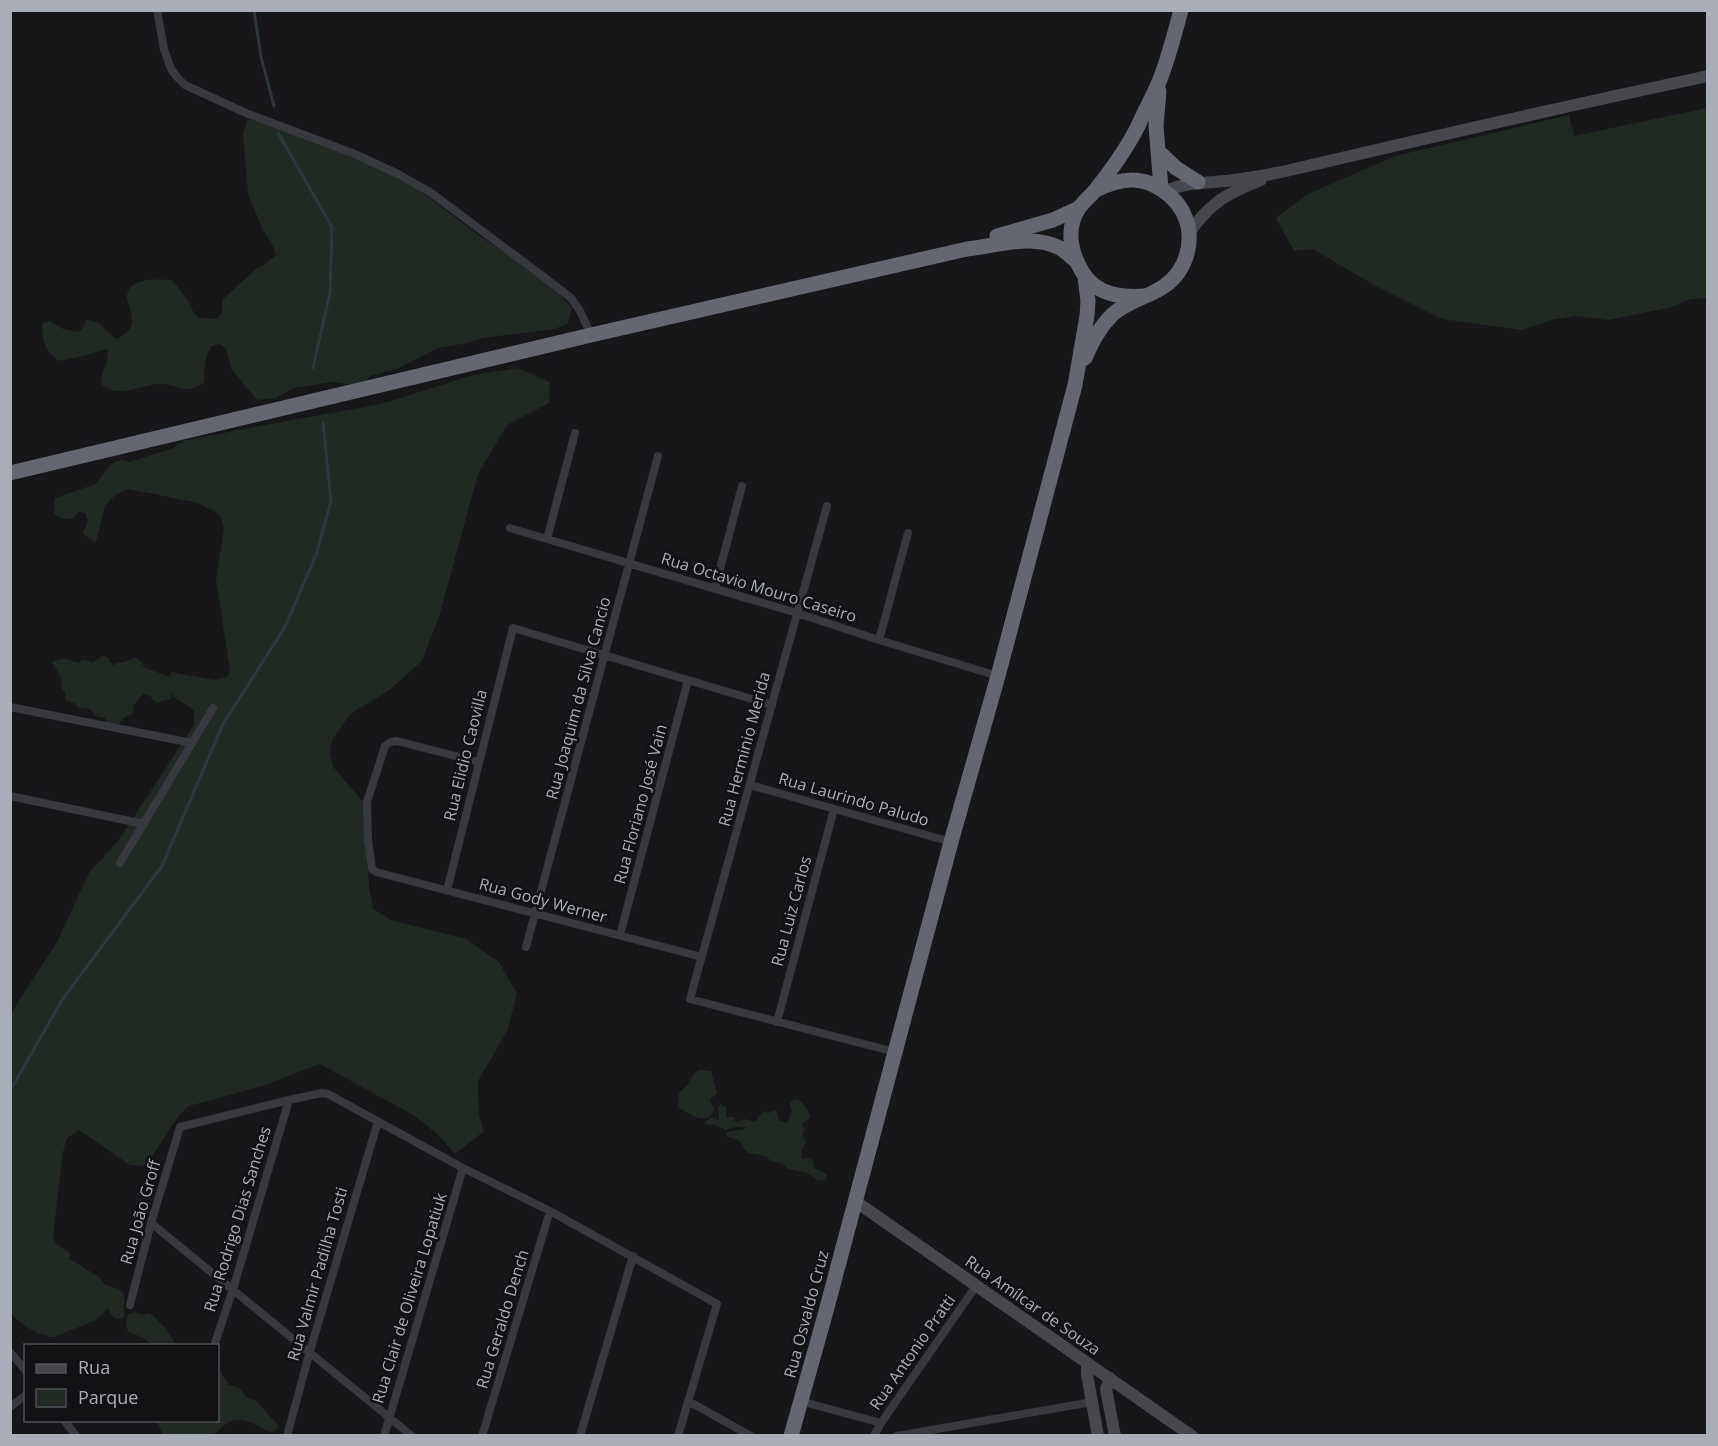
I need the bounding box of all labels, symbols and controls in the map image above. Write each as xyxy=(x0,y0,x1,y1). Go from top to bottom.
street label: Rua Octavio Mouro Caseiro xyxy=(659,547,859,627)
street label: Rua Joaquim da Silva Cancio xyxy=(540,594,616,802)
street label: Rua Herminio Merida xyxy=(713,669,775,829)
street label: Rua Elidio Caovilla xyxy=(438,687,492,823)
street label: Rua Floriano José Vain xyxy=(608,722,672,886)
street label: Rua Laurindo Paludo xyxy=(776,767,932,831)
street label: Rua Luiz Carlos xyxy=(766,853,816,969)
street label: Rua Gody Werner xyxy=(477,872,610,928)
street label: Rua Rodrigo Dias Sanches xyxy=(198,1124,276,1314)
street label: Rua João Groff xyxy=(115,1156,166,1267)
street label: Rua Valmir Padilha Tosti xyxy=(282,1185,352,1363)
street label: Rua Clair de Oliveira Lopatiuk xyxy=(366,1189,452,1406)
street label: Rua Geraldo Dench xyxy=(470,1247,534,1391)
street label: Rua Osvaldo Cruz xyxy=(778,1248,834,1380)
street label: Rua Amílcar de Souza xyxy=(961,1250,1105,1360)
street label: Rua Antonio Pratti xyxy=(864,1290,960,1414)
legend xyxy=(24,1344,219,1422)
text: Rua xyxy=(78,1355,110,1379)
text: Parque xyxy=(78,1385,138,1409)

